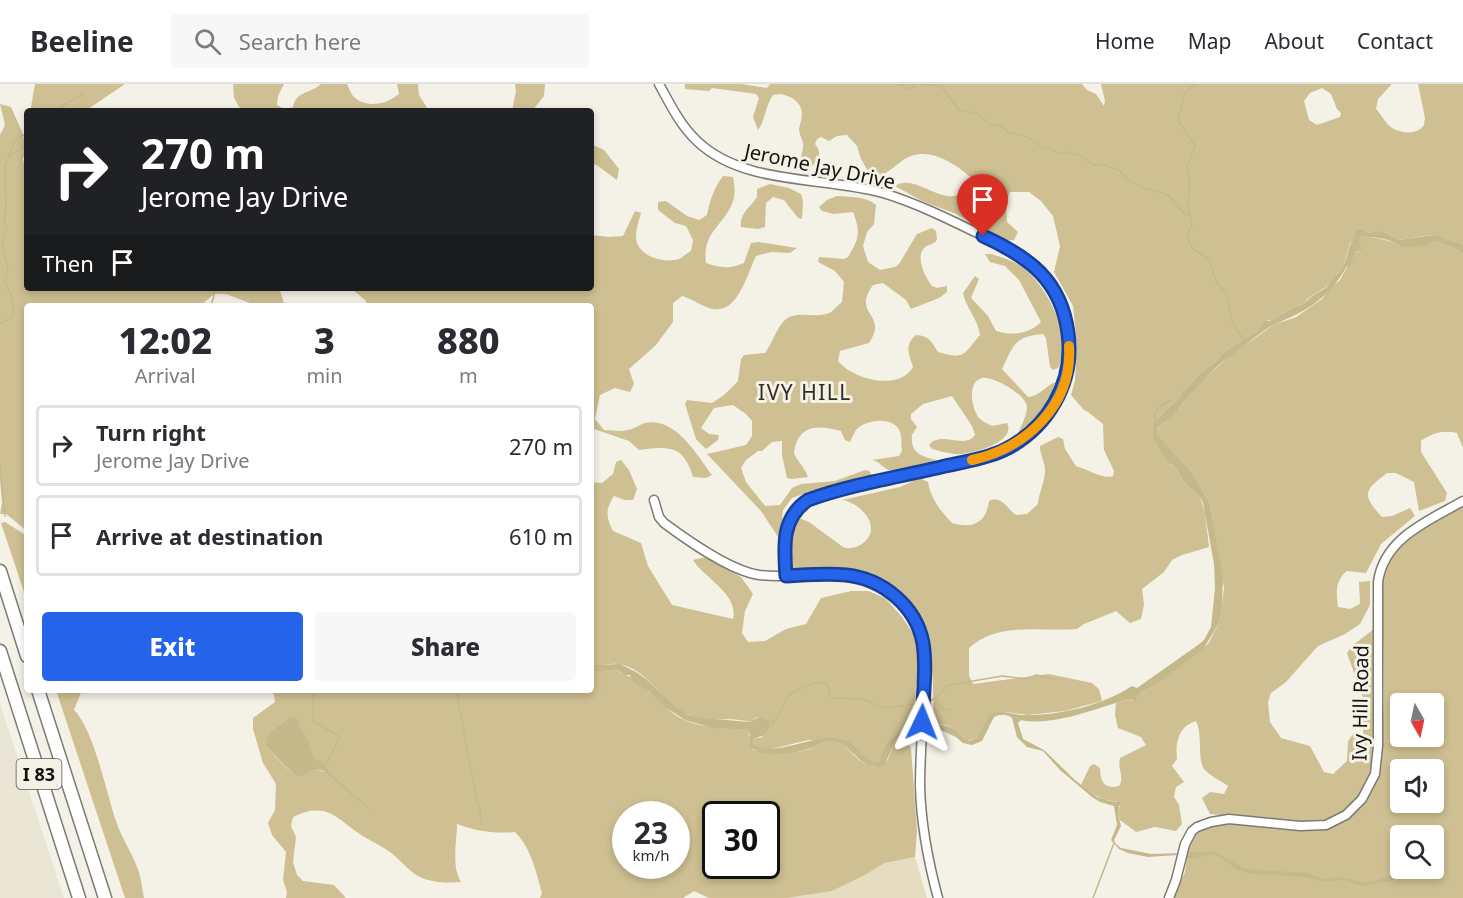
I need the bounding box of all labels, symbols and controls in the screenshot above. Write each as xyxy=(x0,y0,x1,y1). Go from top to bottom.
search box xyxy=(170,14,590,68)
text: Beeline xyxy=(30,22,134,60)
icon: search xyxy=(191,25,224,58)
text: Search here xyxy=(239,26,361,56)
text: Home xyxy=(1095,27,1155,55)
text: Map xyxy=(1188,27,1231,55)
text: About xyxy=(1264,27,1324,55)
text: Contact xyxy=(1357,27,1433,55)
text: 270 m xyxy=(141,124,265,181)
icon: right xyxy=(42,132,120,210)
street label: Jerome Jay Drive xyxy=(740,136,898,195)
pin xyxy=(957,174,1008,236)
text: Jerome Jay Drive xyxy=(141,178,348,215)
icon: arrive xyxy=(966,183,999,216)
icon: arrive xyxy=(106,246,139,279)
text: Then xyxy=(42,248,94,278)
text: 12:02 xyxy=(118,316,212,365)
text: 3 xyxy=(314,316,335,365)
text: 880 xyxy=(437,316,500,365)
text: Arrival xyxy=(135,362,196,389)
text: min xyxy=(306,362,343,389)
text: m xyxy=(459,362,478,389)
district label: IVY HILL xyxy=(758,378,852,406)
text: Turn right xyxy=(96,417,206,447)
icon: right xyxy=(45,429,78,462)
text: 270 m xyxy=(509,431,573,461)
text: Jerome Jay Drive xyxy=(96,447,249,474)
icon: arrive xyxy=(45,519,78,552)
text: Arrive at destination xyxy=(96,521,323,551)
text: 610 m xyxy=(509,521,573,551)
button: Exit xyxy=(42,612,303,681)
button: Share xyxy=(315,612,576,681)
street label: Ivy Hill Road xyxy=(1345,645,1375,761)
position arrow xyxy=(890,690,954,754)
north arrow xyxy=(1390,693,1444,747)
map controls xyxy=(1390,693,1444,879)
road number: I 83 xyxy=(16,759,62,789)
button: sound xyxy=(1390,759,1444,813)
speed limit sign: 30 xyxy=(702,801,780,879)
text: 23 xyxy=(634,812,668,853)
button: search xyxy=(1390,825,1444,879)
text: km/h xyxy=(633,845,669,865)

